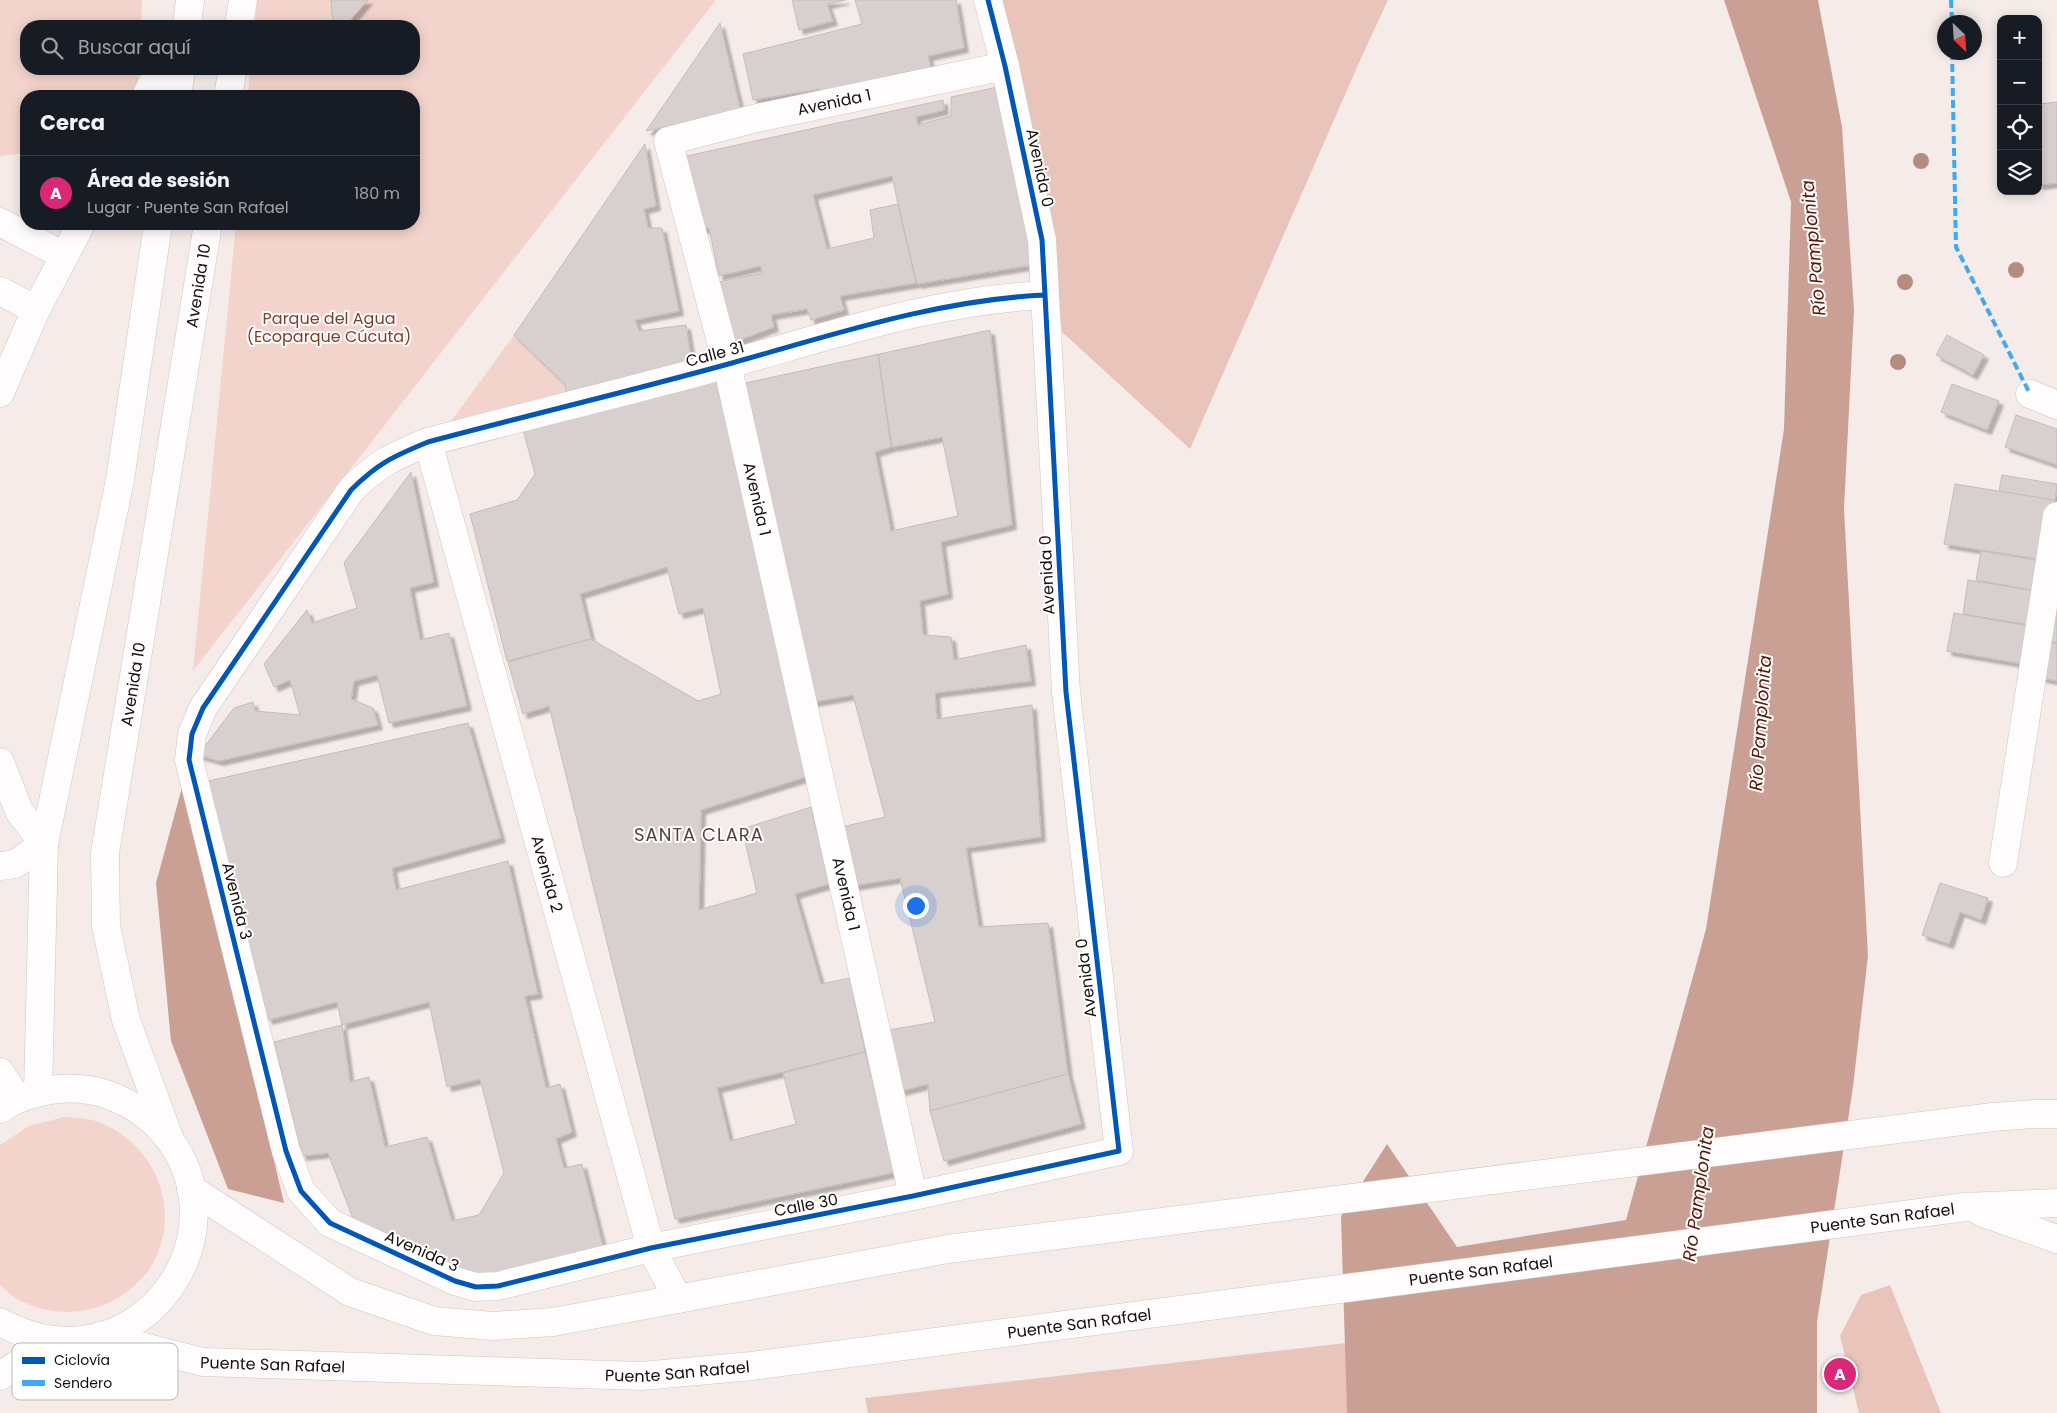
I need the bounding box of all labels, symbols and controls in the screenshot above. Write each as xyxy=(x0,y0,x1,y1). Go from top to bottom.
north arrow xyxy=(1937,15,1982,60)
map controls xyxy=(1997,15,2042,195)
button: + xyxy=(1997,15,2042,60)
search box xyxy=(20,20,420,75)
icon: search xyxy=(38,34,66,62)
text: Buscar aquí xyxy=(78,34,191,61)
button: − xyxy=(1997,60,2042,105)
street label: Avenida 1 xyxy=(795,83,873,121)
button: locate xyxy=(1997,105,2042,150)
text: Cerca xyxy=(40,108,105,137)
street label: Avenida 0 xyxy=(1020,127,1060,209)
button: layers xyxy=(1997,150,2042,195)
text: Área de sesión xyxy=(87,167,230,194)
water label: Río Pamplonita xyxy=(1795,179,1831,317)
text: A xyxy=(50,182,62,205)
text: 180 m xyxy=(354,182,400,205)
text: Lugar · Puente San Rafael xyxy=(87,196,289,219)
street label: Avenida 10 xyxy=(180,242,216,329)
park label: Parque del Agua (Ecoparque Cúcuta) xyxy=(247,307,411,348)
street label: Calle 31 xyxy=(683,335,747,373)
street label: Avenida 1 xyxy=(737,460,777,538)
street label: Avenida 0 xyxy=(1033,535,1061,615)
street label: Avenida 10 xyxy=(114,640,151,728)
water label: Río Pamplonita xyxy=(1743,654,1777,792)
district label: SANTA CLARA xyxy=(634,822,764,847)
street label: Avenida 2 xyxy=(526,833,569,915)
street label: Avenida 1 xyxy=(826,855,866,933)
street label: Avenida 3 xyxy=(216,860,258,942)
your location xyxy=(903,893,929,919)
street label: Avenida 0 xyxy=(1070,937,1102,1019)
water label: Río Pamplonita xyxy=(1676,1125,1720,1263)
street label: Calle 30 xyxy=(772,1188,840,1222)
street label: Puente San Rafael xyxy=(1809,1197,1956,1239)
street label: Avenida 3 xyxy=(381,1224,463,1278)
street label: Puente San Rafael xyxy=(1407,1250,1554,1291)
street label: Puente San Rafael xyxy=(1006,1302,1153,1344)
legend xyxy=(12,1343,178,1400)
text: Ciclovía xyxy=(54,1350,110,1370)
street label: Puente San Rafael xyxy=(200,1350,346,1378)
street label: Puente San Rafael xyxy=(605,1355,751,1388)
pin: A xyxy=(1824,1355,1856,1393)
text: Sendero xyxy=(54,1373,112,1393)

